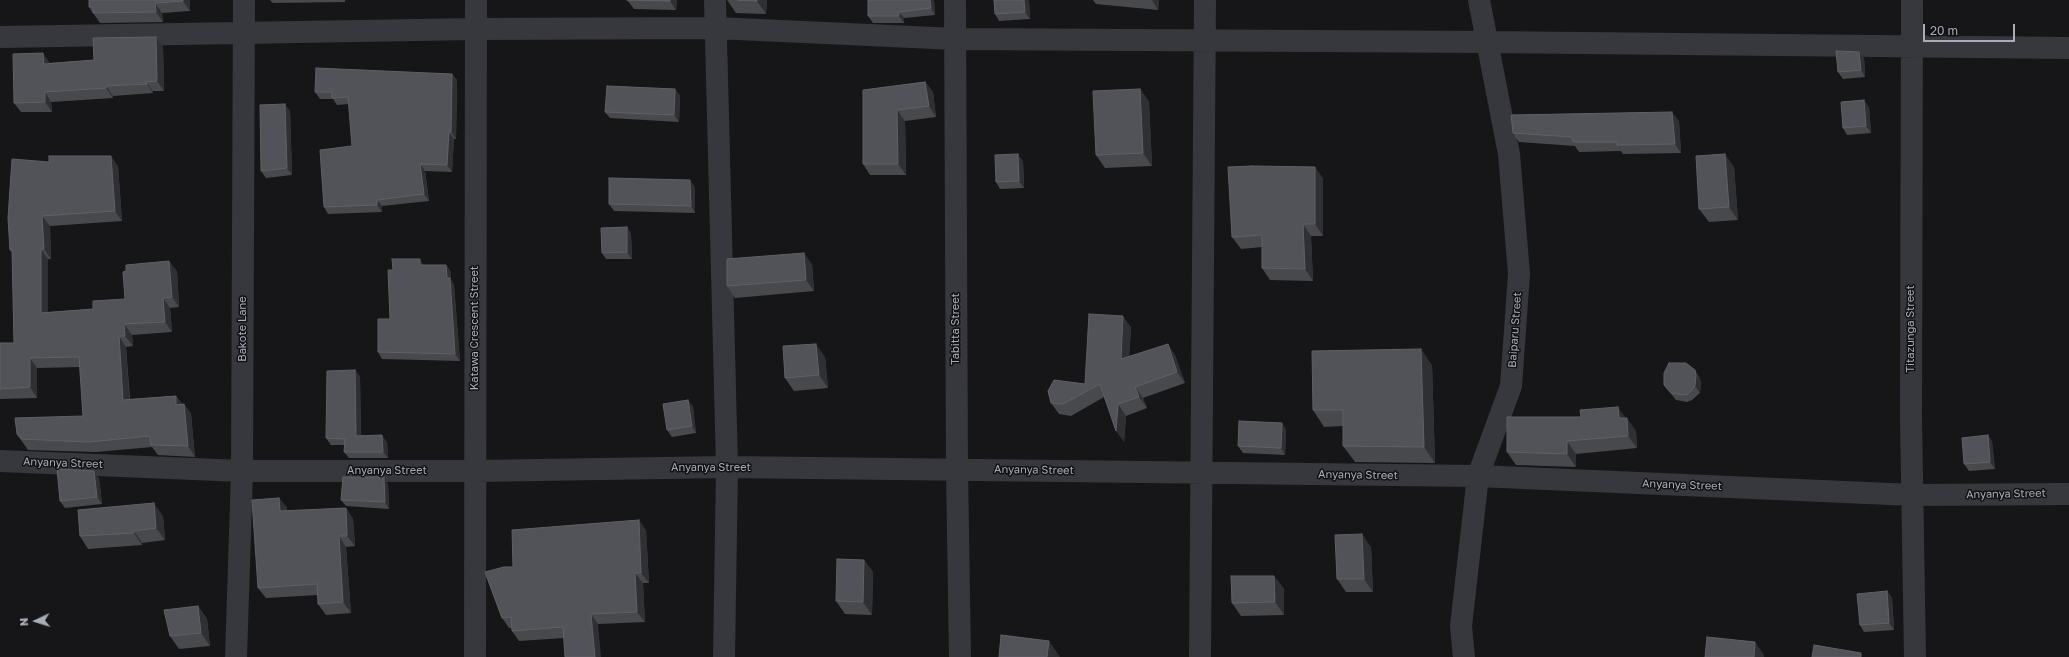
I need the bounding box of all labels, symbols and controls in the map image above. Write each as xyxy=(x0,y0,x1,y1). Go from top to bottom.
scale bar xyxy=(1925,16,2017,42)
text: 20 m xyxy=(1930,23,1958,38)
street label: Katawa Crescent Street xyxy=(468,266,482,390)
street label: Titazunga Street xyxy=(1904,285,1918,373)
street label: Baiparu Street xyxy=(1506,292,1524,368)
street label: Tabitta Street xyxy=(949,293,963,365)
street label: Bakote Lane xyxy=(236,296,250,362)
street label: Anyanya Street xyxy=(23,455,103,471)
street label: Anyanya Street xyxy=(671,461,751,475)
street label: Anyanya Street xyxy=(994,463,1074,477)
street label: Anyanya Street xyxy=(347,464,427,478)
street label: Anyanya Street xyxy=(1318,468,1398,482)
street label: Anyanya Street xyxy=(1642,477,1722,493)
street label: Anyanya Street xyxy=(1966,487,2046,501)
north arrow xyxy=(16,601,56,641)
text: N xyxy=(17,617,30,627)

